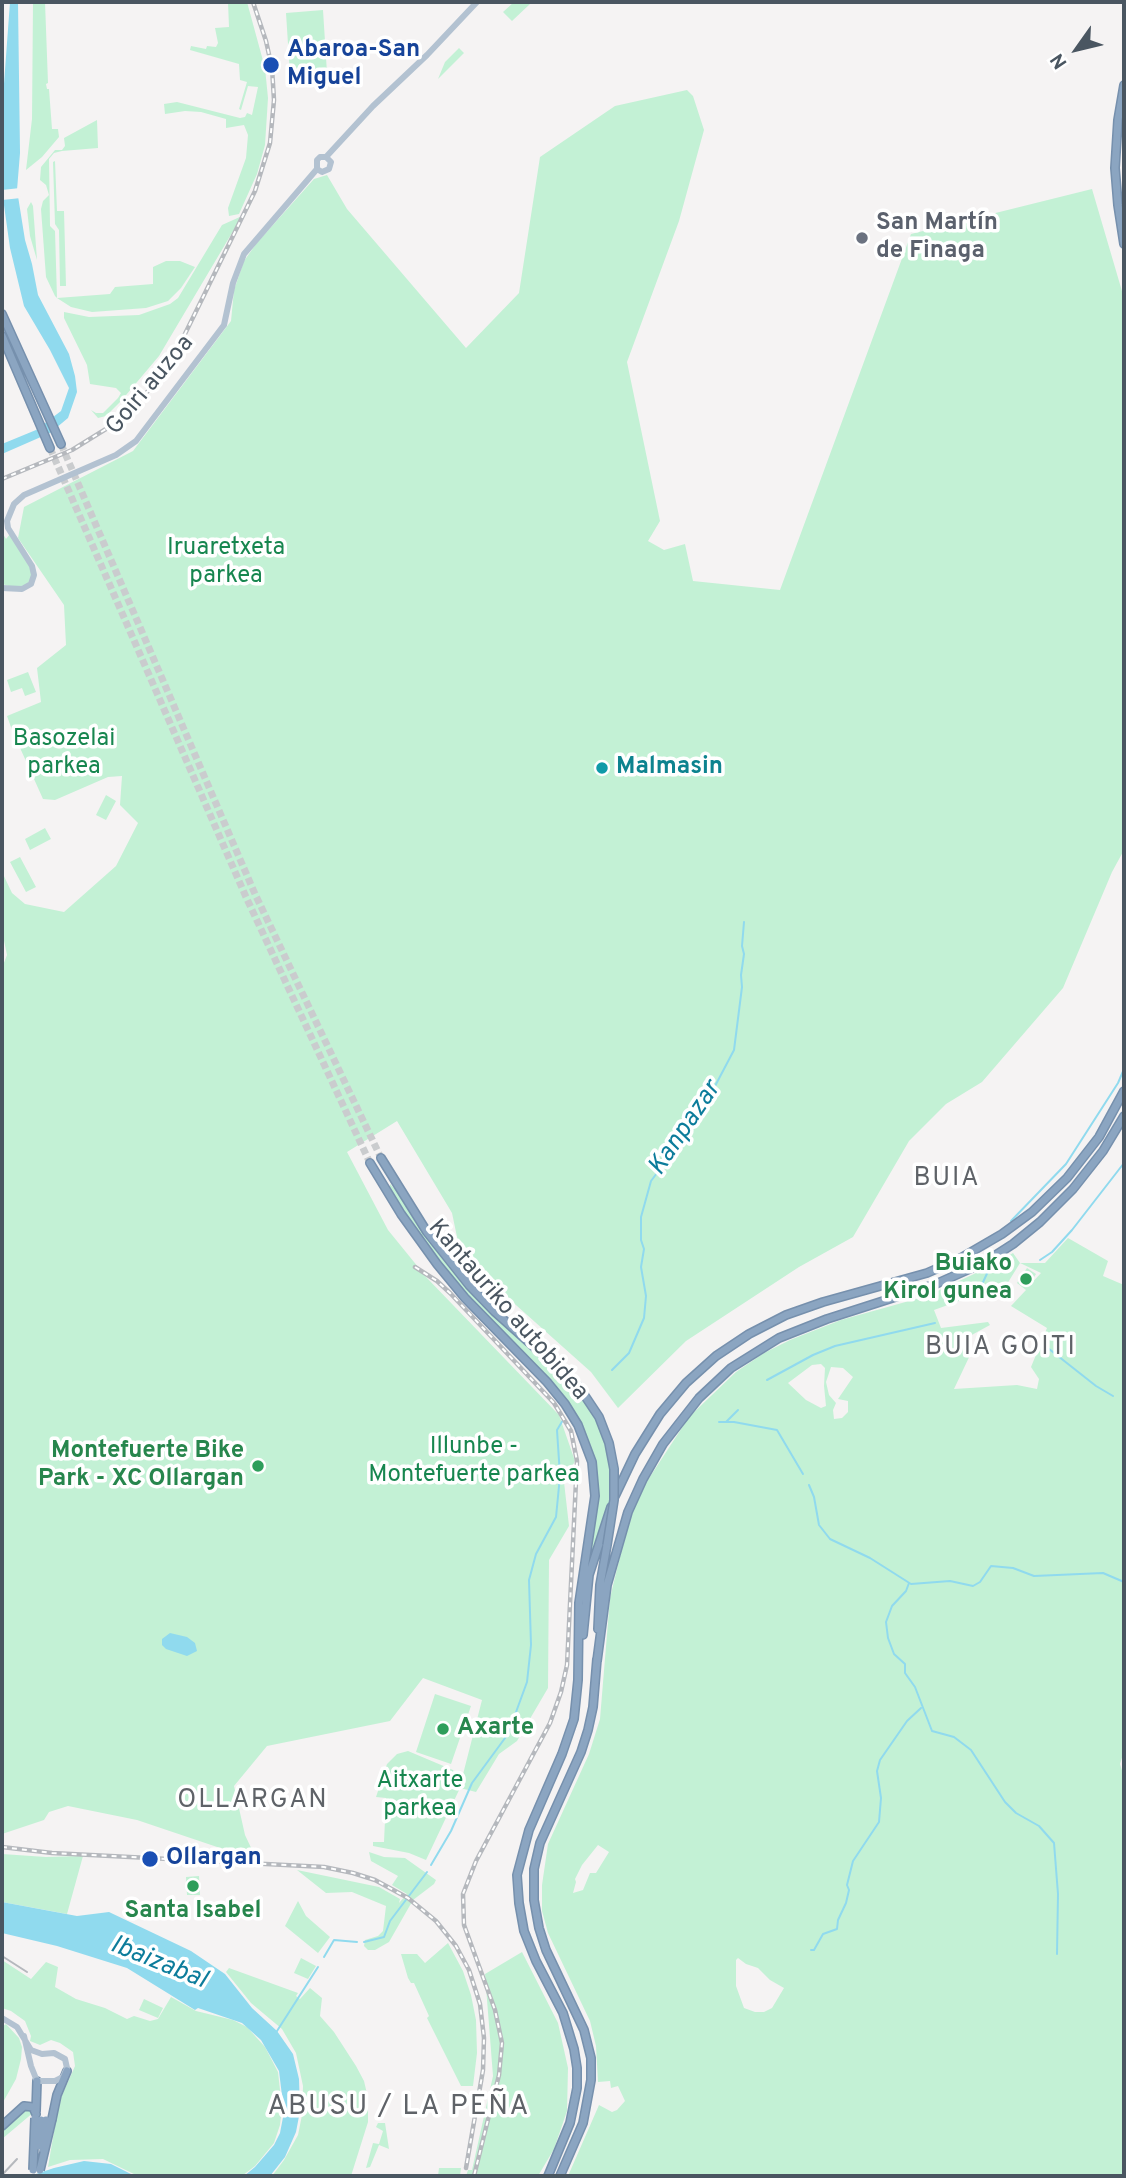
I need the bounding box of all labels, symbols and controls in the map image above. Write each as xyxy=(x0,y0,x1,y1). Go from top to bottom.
north arrow xyxy=(1042,14,1112,84)
place label: Abaroa-San Miguel xyxy=(287,37,420,93)
text: N xyxy=(1046,48,1073,73)
marker: Abaroa-San Miguel xyxy=(261,55,281,75)
place label: San Martín de Finaga xyxy=(876,210,998,266)
marker: San Martín de Finaga xyxy=(854,230,870,246)
street label: Goiri auzoa xyxy=(101,330,201,442)
park label: Iruaretxeta parkea xyxy=(167,535,285,591)
park label: Basozelai parkea xyxy=(13,726,115,782)
place label: Malmasin xyxy=(616,754,723,782)
marker: Malmasin xyxy=(594,760,610,776)
water label: Kanpazar xyxy=(643,1076,729,1182)
district label: BUIA xyxy=(914,1164,980,1196)
street label: Kantauriko autobidea xyxy=(421,1215,593,1407)
place label: Buiako Kirol gunea xyxy=(883,1251,1012,1307)
marker: Buiako Kirol gunea xyxy=(1018,1271,1034,1287)
district label: BUIA GOITI xyxy=(926,1333,1076,1365)
park label: Illunbe - Montefuerte parkea xyxy=(368,1434,580,1490)
place label: Montefuerte Bike Park - XC Ollargan xyxy=(38,1438,244,1494)
marker: Montefuerte Bike Park - XC Ollargan xyxy=(250,1458,266,1474)
place label: Axarte xyxy=(457,1715,534,1743)
marker: Axarte xyxy=(435,1721,451,1737)
park label: Aitxarte parkea xyxy=(376,1768,464,1824)
district label: OLLARGAN xyxy=(178,1786,328,1818)
place label: Ollargan xyxy=(166,1845,262,1873)
marker: Ollargan xyxy=(140,1849,160,1869)
marker: Santa Isabel xyxy=(185,1878,201,1894)
place label: Santa Isabel xyxy=(124,1898,262,1926)
water label: Ibaizabal xyxy=(105,1931,211,1997)
district label: ABUSU / LA PEÑA xyxy=(269,2091,529,2125)

